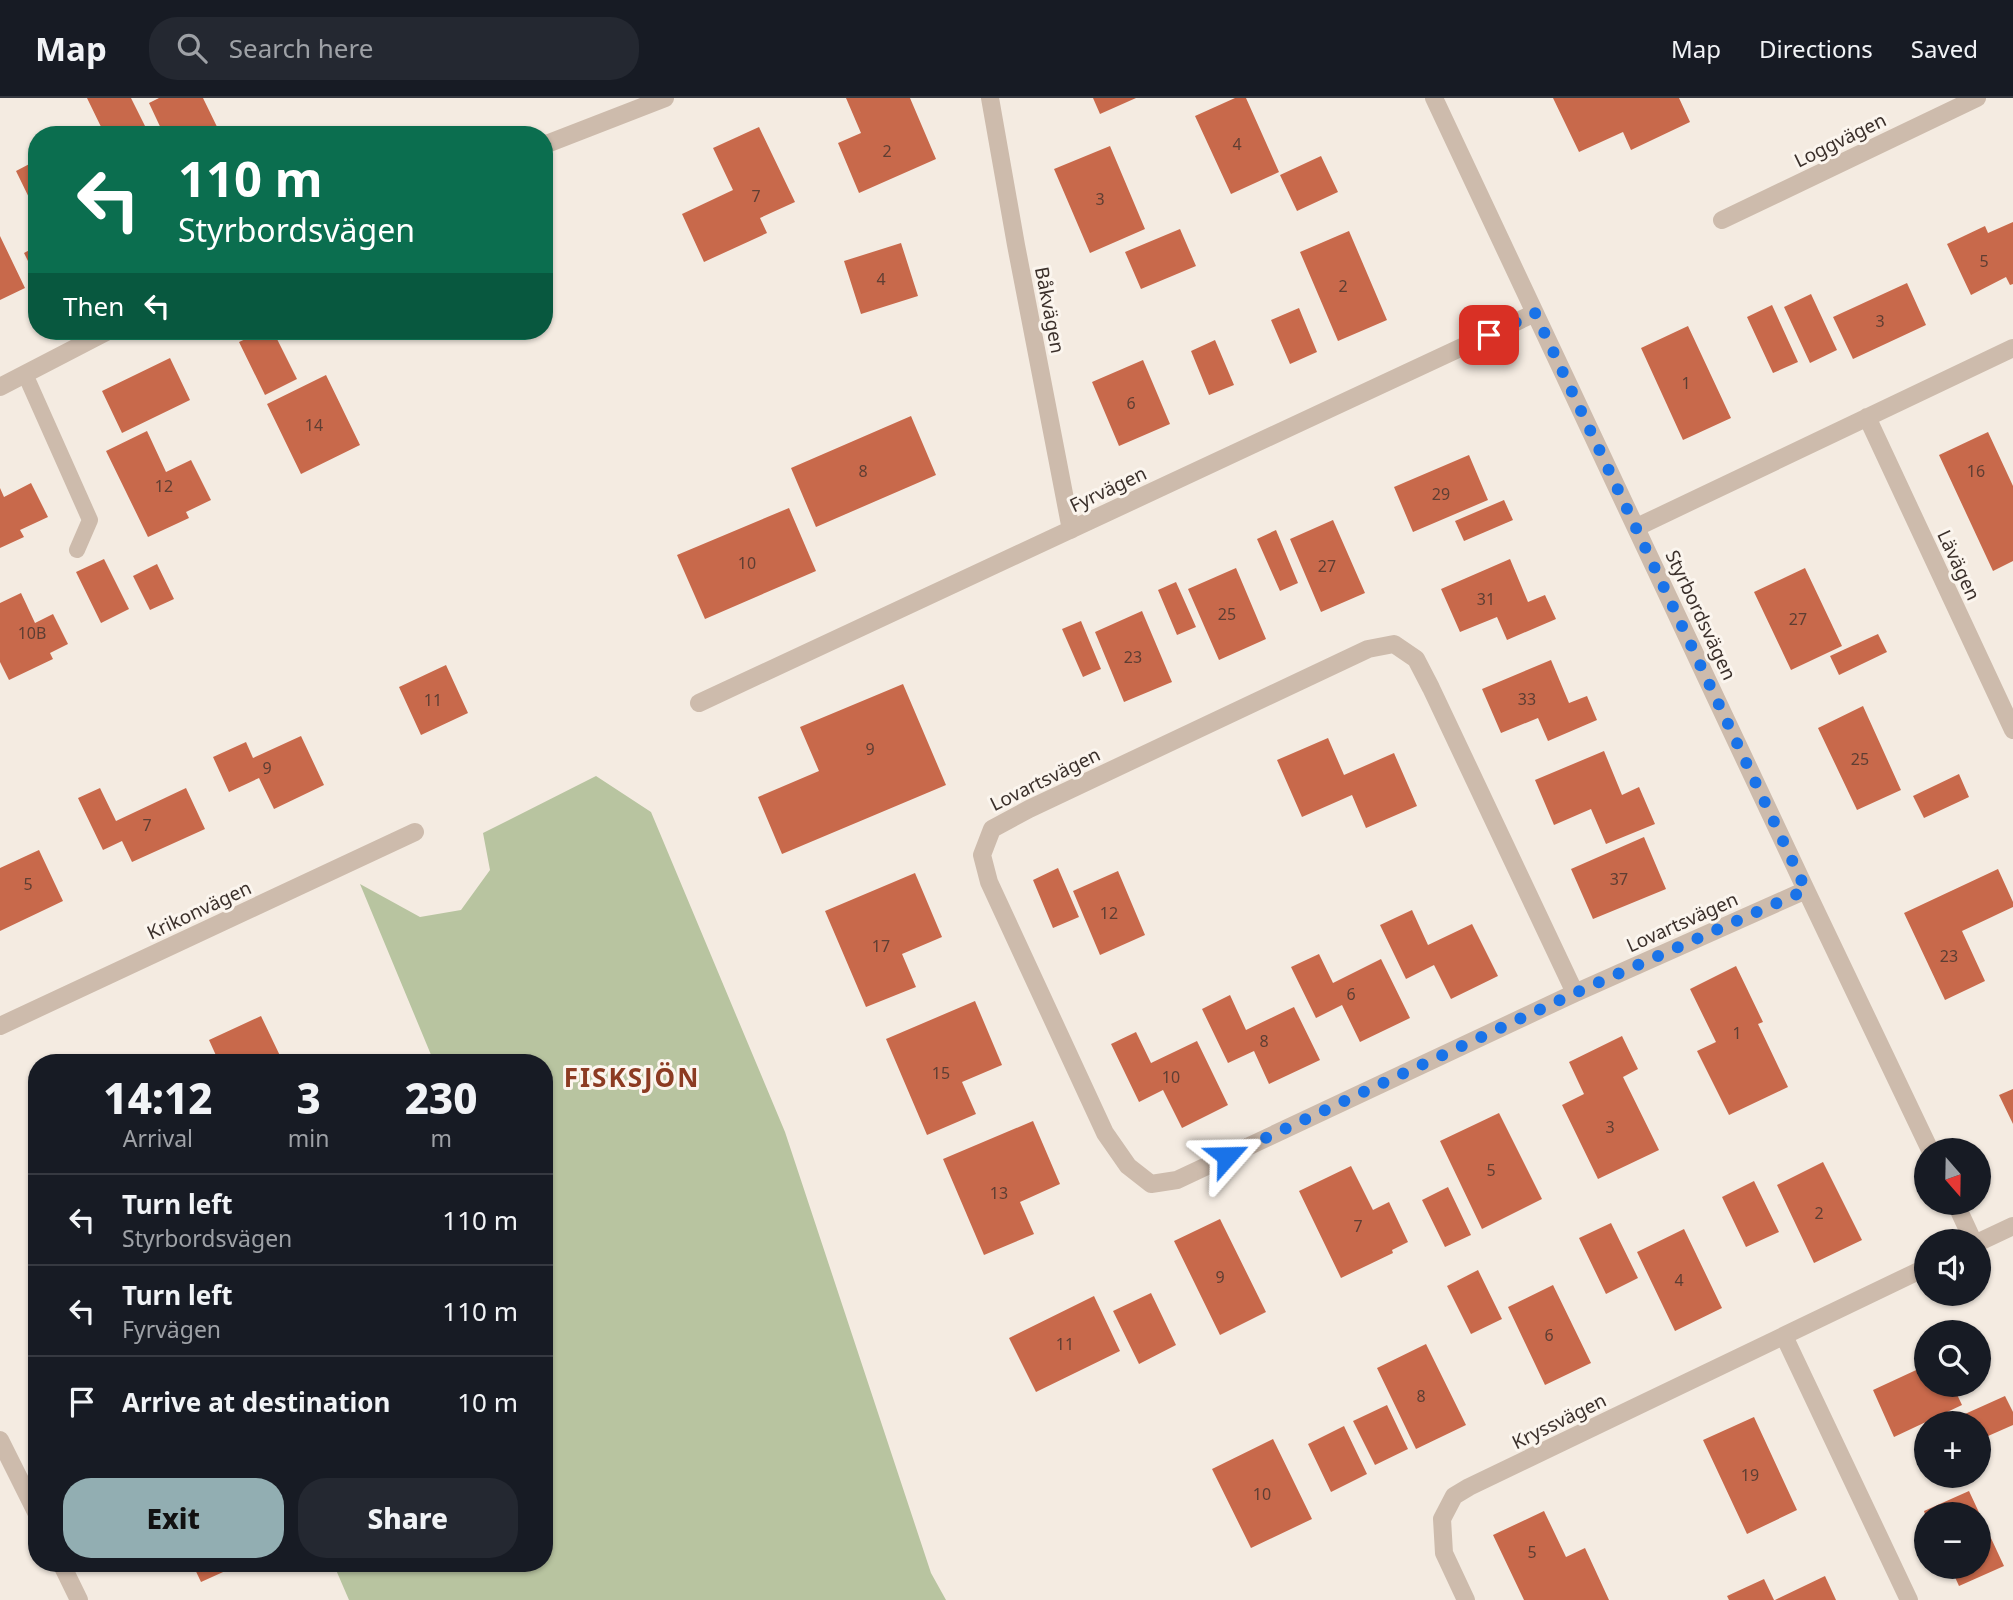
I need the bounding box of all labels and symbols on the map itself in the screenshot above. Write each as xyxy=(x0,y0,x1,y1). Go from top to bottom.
street label: Loggvägen xyxy=(1790,107,1890,173)
house number: 4 xyxy=(1232,133,1242,155)
house number: 2 xyxy=(882,140,892,162)
house number: 7 xyxy=(751,185,761,207)
house number: 3 xyxy=(1095,188,1105,210)
house number: 5 xyxy=(1979,250,1989,272)
street label: Båkvägen xyxy=(1029,265,1071,355)
house number: 4 xyxy=(876,268,886,290)
house number: 2 xyxy=(1338,275,1348,297)
pin xyxy=(1459,305,1519,365)
house number: 3 xyxy=(1875,310,1885,332)
house number: 1 xyxy=(1681,372,1691,394)
house number: 6 xyxy=(1126,392,1136,414)
house number: 14 xyxy=(305,414,323,436)
house number: 8 xyxy=(858,460,868,482)
street label: Fyrvägen xyxy=(1065,460,1151,518)
house number: 16 xyxy=(1967,460,1985,482)
house number: 12 xyxy=(155,475,173,497)
house number: 29 xyxy=(1432,483,1450,505)
street label: Lävägen xyxy=(1931,525,1987,605)
street label: Styrbordsvägen xyxy=(1659,546,1743,684)
house number: 10 xyxy=(738,552,756,574)
house number: 27 xyxy=(1318,555,1336,577)
house number: 31 xyxy=(1477,588,1495,610)
house number: 25 xyxy=(1218,603,1236,625)
house number: 27 xyxy=(1789,608,1807,630)
house number: 10B xyxy=(18,622,46,644)
house number: 23 xyxy=(1124,646,1142,668)
house number: 33 xyxy=(1518,688,1536,710)
house number: 11 xyxy=(424,689,442,711)
house number: 9 xyxy=(865,738,875,760)
street label: Lovartsvägen xyxy=(986,741,1104,817)
house number: 25 xyxy=(1851,748,1869,770)
house number: 9 xyxy=(262,757,272,779)
house number: 7 xyxy=(142,814,152,836)
house number: 37 xyxy=(1610,868,1628,890)
house number: 5 xyxy=(23,873,33,895)
street label: Krikonvägen xyxy=(143,874,255,946)
street label: Lovartsvägen xyxy=(1622,886,1742,958)
house number: 12 xyxy=(1100,902,1118,924)
house number: 17 xyxy=(872,935,890,957)
house number: 23 xyxy=(1940,945,1958,967)
house number: 6 xyxy=(1346,983,1356,1005)
house number: 1 xyxy=(1732,1022,1742,1044)
house number: 8 xyxy=(1259,1030,1269,1052)
district label: FISKSJÖN xyxy=(564,1059,700,1095)
house number: 15 xyxy=(932,1062,950,1084)
house number: 10 xyxy=(1162,1066,1180,1088)
house number: 3 xyxy=(1605,1116,1615,1138)
position arrow xyxy=(1190,1119,1264,1193)
north arrow xyxy=(1914,1138,1992,1214)
house number: 5 xyxy=(1486,1159,1496,1181)
house number: 13 xyxy=(990,1182,1008,1204)
house number: 2 xyxy=(1814,1202,1824,1224)
house number: 7 xyxy=(1353,1215,1363,1237)
house number: 9 xyxy=(1215,1266,1225,1288)
house number: 4 xyxy=(1674,1269,1684,1291)
house number: 6 xyxy=(1544,1324,1554,1346)
house number: 11 xyxy=(1056,1333,1074,1355)
house number: 8 xyxy=(1416,1385,1426,1407)
street label: Kryssvägen xyxy=(1507,1387,1611,1455)
house number: 19 xyxy=(1741,1464,1759,1486)
house number: 10 xyxy=(1253,1483,1271,1505)
house number: 5 xyxy=(1527,1541,1537,1563)

